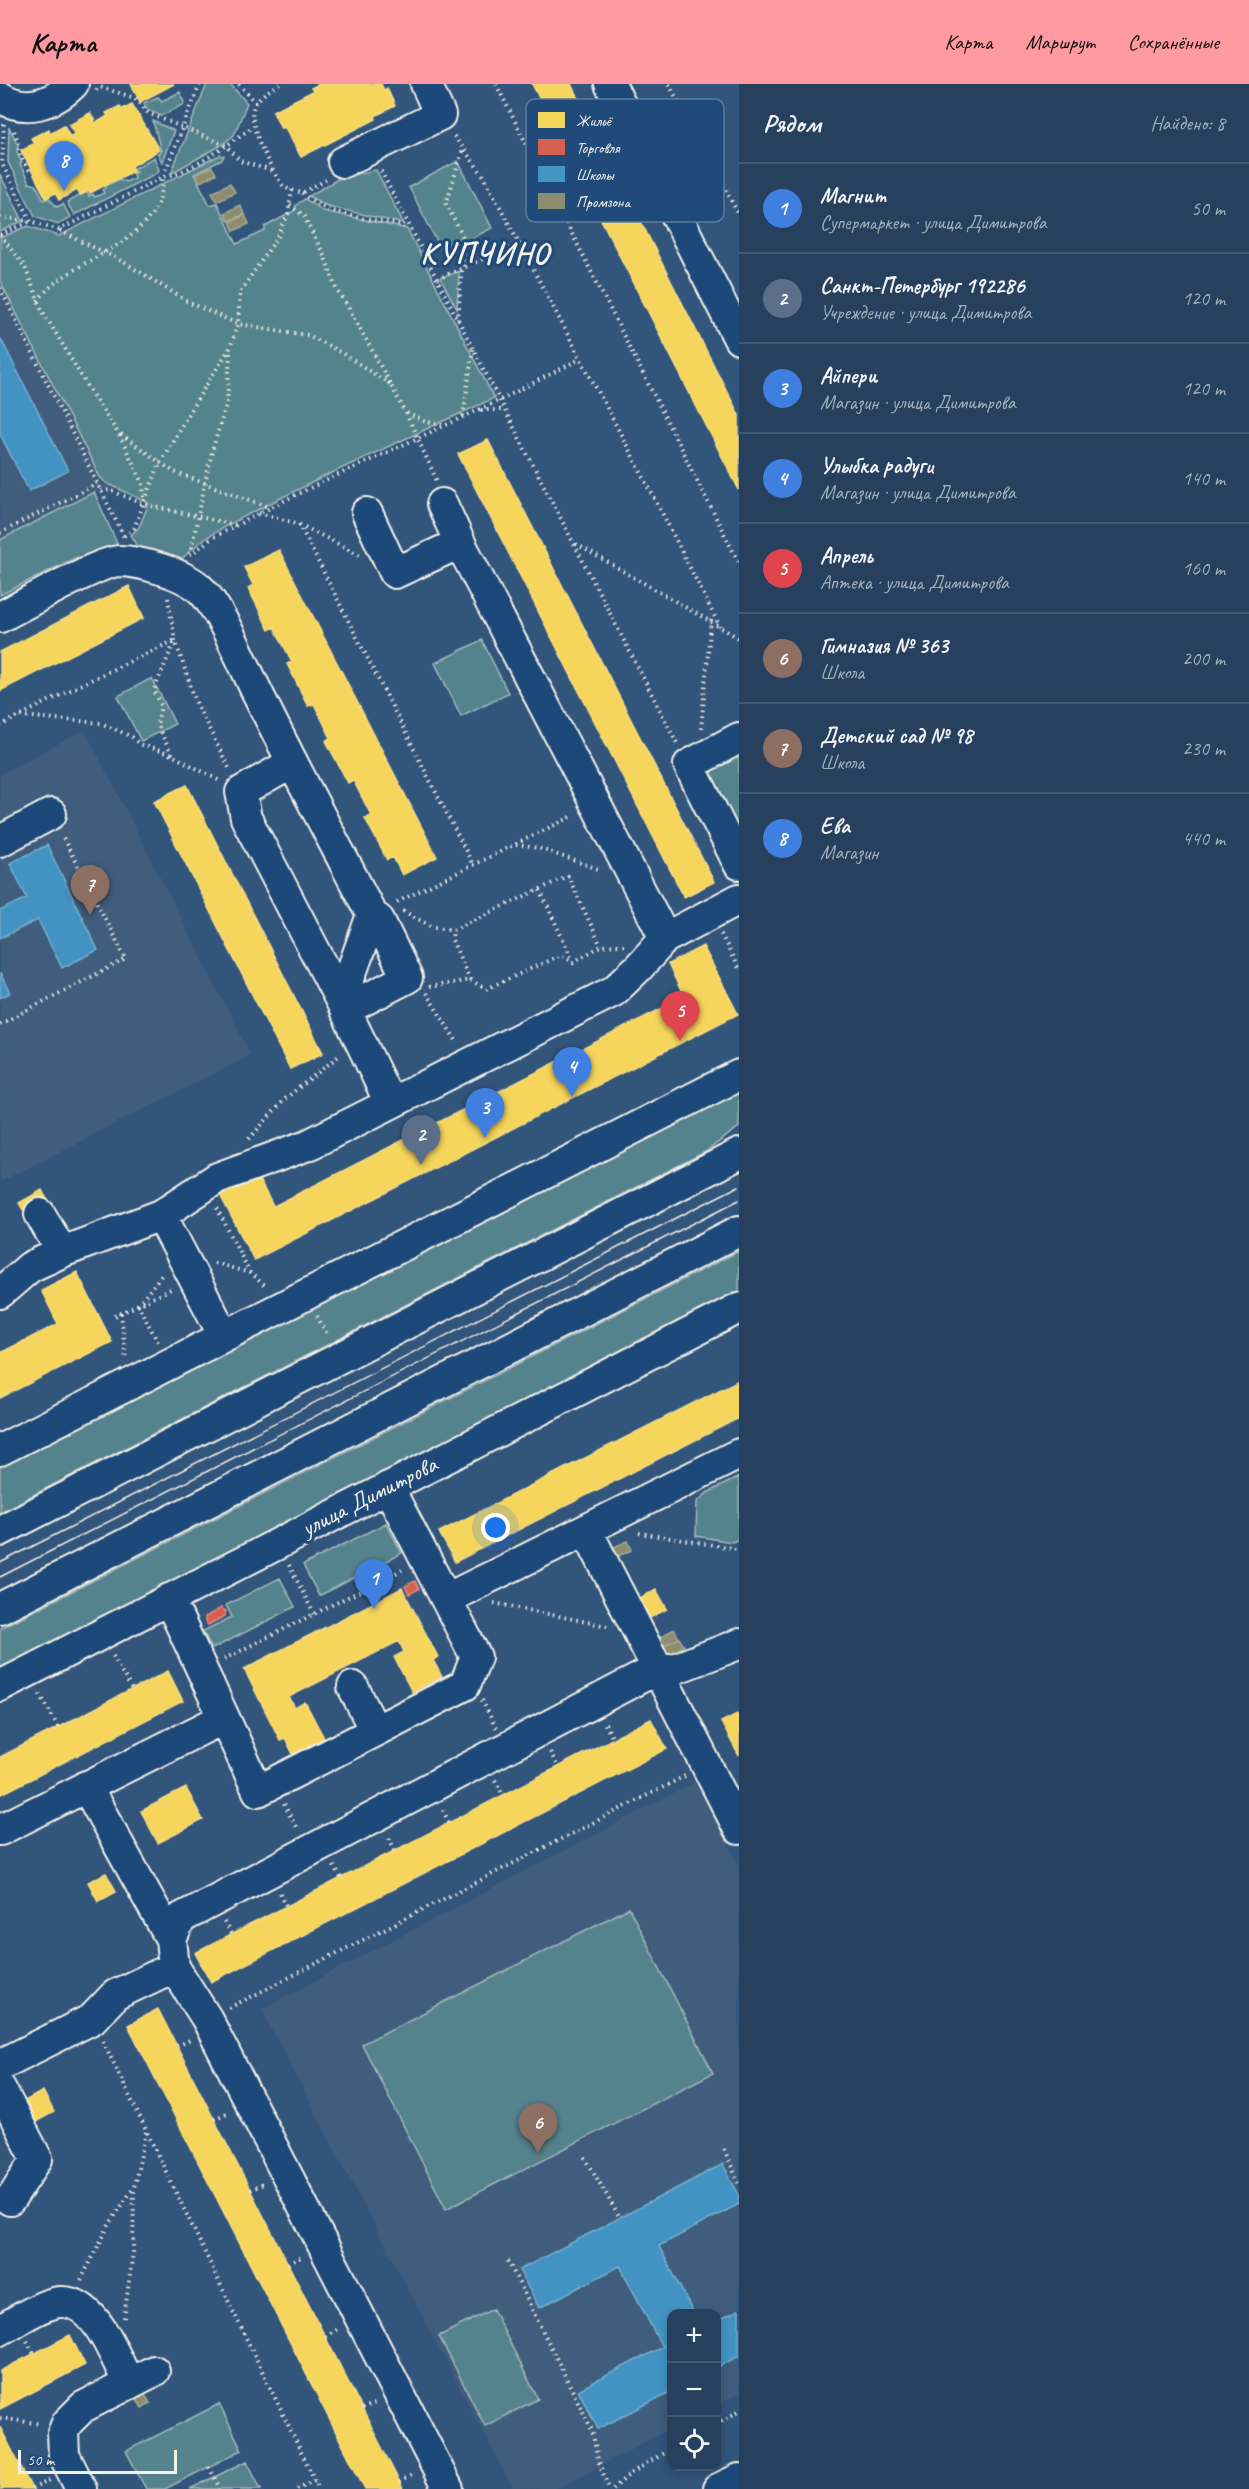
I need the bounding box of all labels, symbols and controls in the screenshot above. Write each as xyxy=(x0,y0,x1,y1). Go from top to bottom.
text: Карта xyxy=(30,25,97,60)
text: Карта xyxy=(944,29,993,55)
text: Маршрут xyxy=(1026,29,1095,55)
text: Сохранённые xyxy=(1128,29,1219,55)
legend xyxy=(526,99,724,222)
text: Рядом xyxy=(763,107,821,140)
text: Жильё xyxy=(576,111,614,131)
text: Найдено: 8 xyxy=(1150,111,1225,136)
text: Торговля xyxy=(576,138,621,158)
pin: 8 xyxy=(44,141,84,191)
text: Школы xyxy=(576,165,615,185)
text: Магнит xyxy=(820,182,886,210)
text: Промзона xyxy=(576,192,631,212)
text: 1 xyxy=(778,196,787,221)
text: 50 m xyxy=(1191,196,1225,221)
text: Супермаркет · улица Димитрова xyxy=(820,210,1046,235)
district label: КУПЧИНО xyxy=(420,234,552,272)
text: Санкт-Петербург 192286 xyxy=(820,272,1025,300)
text: 2 xyxy=(778,286,787,311)
text: 120 m xyxy=(1182,286,1225,311)
text: Учреждение · улица Димитрова xyxy=(820,300,1031,325)
text: Айпери xyxy=(820,362,877,390)
text: 3 xyxy=(778,376,787,401)
text: 120 m xyxy=(1182,376,1225,401)
text: Магазин · улица Димитрова xyxy=(820,390,1015,415)
text: Улыбка радуги xyxy=(820,452,933,480)
text: 4 xyxy=(778,466,787,491)
text: 140 m xyxy=(1182,466,1225,491)
text: Магазин · улица Димитрова xyxy=(820,480,1015,505)
text: Апрель xyxy=(820,542,873,570)
text: 5 xyxy=(778,556,787,581)
text: 160 m xyxy=(1182,556,1225,581)
text: Аптека · улица Димитрова xyxy=(820,570,1009,595)
text: Гимназия № 363 xyxy=(820,632,948,660)
text: 6 xyxy=(778,646,787,671)
text: 200 m xyxy=(1182,646,1225,671)
text: Школа xyxy=(820,660,864,685)
text: Детский сад № 98 xyxy=(820,722,973,750)
text: 7 xyxy=(778,736,787,761)
text: 230 m xyxy=(1182,736,1225,761)
text: Школа xyxy=(820,750,864,775)
text: Ева xyxy=(820,812,850,840)
text: 8 xyxy=(778,826,787,851)
text: 440 m xyxy=(1182,826,1225,851)
text: Магазин xyxy=(820,840,878,865)
pin: 7 xyxy=(70,866,110,915)
pin: 5 xyxy=(660,992,700,1041)
pin: 4 xyxy=(552,1048,592,1097)
pin: 3 xyxy=(466,1088,504,1138)
pin: 2 xyxy=(402,1116,440,1165)
street label: улица Димитрова xyxy=(294,1448,443,1544)
your location xyxy=(481,1513,510,1542)
pin: 1 xyxy=(354,1560,394,1609)
pin: 6 xyxy=(518,2104,558,2153)
map controls xyxy=(667,2309,721,2471)
button: + xyxy=(667,2309,721,2363)
button: − xyxy=(667,2363,721,2417)
button: locate xyxy=(667,2417,721,2471)
scale bar xyxy=(18,2447,177,2474)
text: 50 m xyxy=(27,2450,54,2470)

